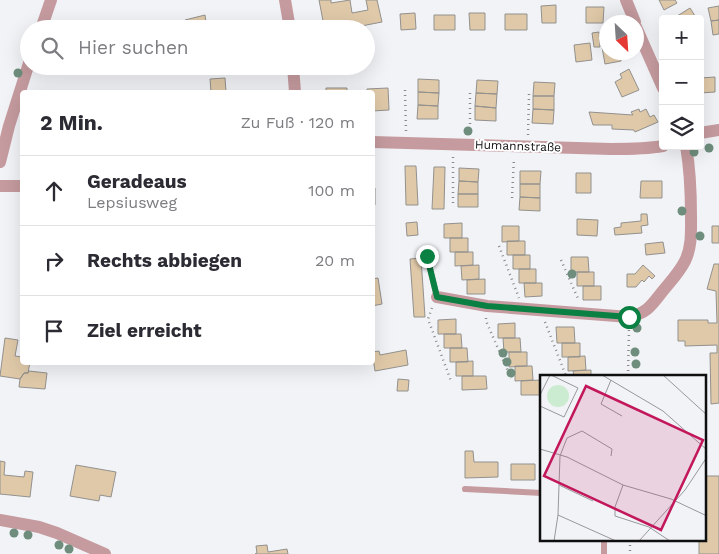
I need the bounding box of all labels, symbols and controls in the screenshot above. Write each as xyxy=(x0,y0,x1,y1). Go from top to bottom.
north arrow xyxy=(599,15,644,60)
map controls xyxy=(659,15,704,150)
button: + xyxy=(659,15,704,60)
search box xyxy=(20,20,375,75)
icon: search xyxy=(38,34,66,62)
text: Hier suchen xyxy=(78,36,189,59)
button: − xyxy=(659,60,704,105)
button: layers xyxy=(659,105,704,150)
text: 2 Min. xyxy=(40,110,103,135)
text: Zu Fuß · 120 m xyxy=(241,113,355,132)
street label: Humannstraße xyxy=(475,137,561,155)
text: Geradeaus xyxy=(87,170,187,193)
icon: ahead xyxy=(40,177,68,205)
text: 100 m xyxy=(308,181,355,200)
text: Lepsiusweg xyxy=(87,193,177,212)
route end xyxy=(416,245,439,268)
icon: right xyxy=(40,247,68,275)
text: Rechts abbiegen xyxy=(87,249,242,272)
text: 20 m xyxy=(315,251,355,270)
route start xyxy=(618,306,641,329)
icon: arrive xyxy=(40,317,68,345)
text: Ziel erreicht xyxy=(87,319,202,342)
inset map xyxy=(540,375,706,542)

